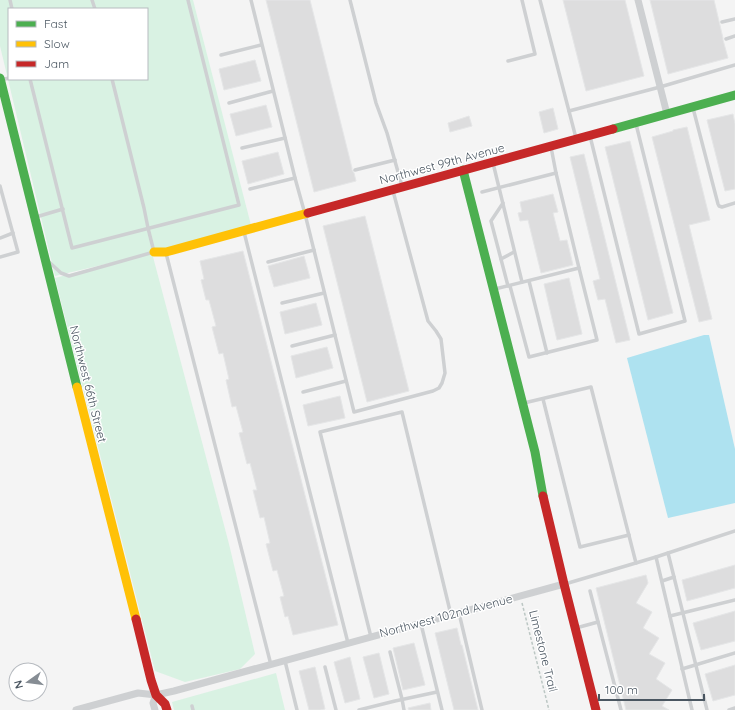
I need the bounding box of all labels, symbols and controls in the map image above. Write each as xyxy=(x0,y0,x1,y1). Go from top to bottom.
legend xyxy=(8,8,148,80)
text: Fast xyxy=(44,16,68,31)
text: Slow xyxy=(44,36,70,51)
text: Jam xyxy=(44,56,69,71)
street label: Northwest 99th Avenue xyxy=(378,140,506,187)
street label: Northwest 66th Street xyxy=(67,324,110,444)
street label: Northwest 102nd Avenue xyxy=(378,590,514,640)
street label: Limestone Trail xyxy=(526,608,561,694)
north arrow xyxy=(8,662,48,702)
scale bar xyxy=(599,676,704,702)
text: N xyxy=(11,679,26,690)
text: 100 m xyxy=(605,682,638,697)

